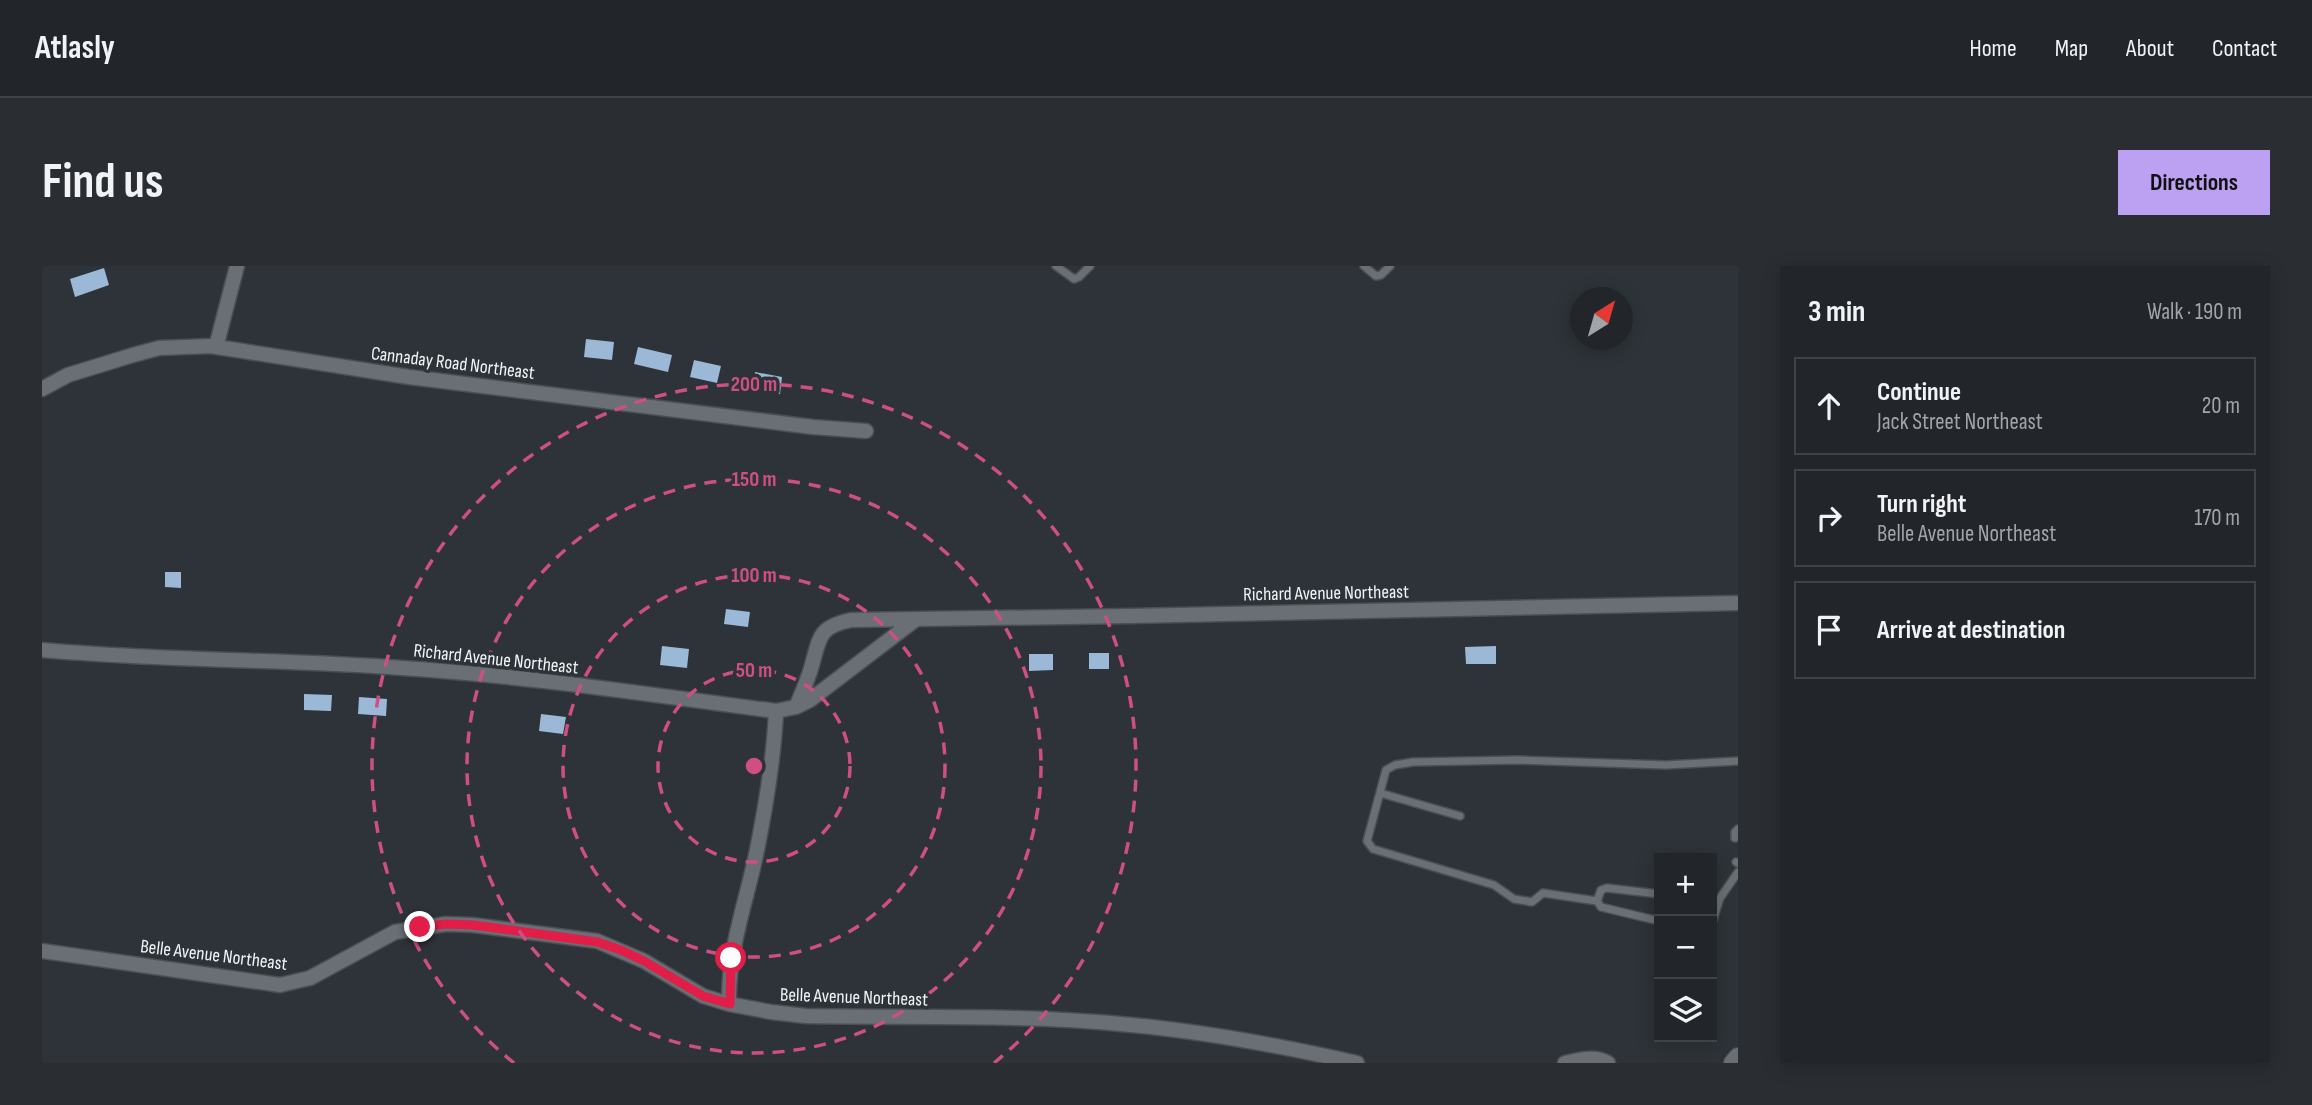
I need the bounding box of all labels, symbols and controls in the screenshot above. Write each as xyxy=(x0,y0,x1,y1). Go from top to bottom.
text: Atlasly xyxy=(35,28,115,68)
text: Home xyxy=(1969,34,2017,63)
text: Map xyxy=(2055,34,2088,63)
text: About xyxy=(2126,34,2174,63)
text: Contact xyxy=(2212,34,2277,63)
button: Directions xyxy=(2118,150,2270,215)
text: Find us xyxy=(42,153,164,212)
north arrow xyxy=(1570,287,1633,350)
text: 3 min xyxy=(1808,294,1865,330)
text: Walk · 190 m xyxy=(2147,298,2242,326)
street label: Cannaday Road Northeast xyxy=(370,342,536,385)
text: 200 m xyxy=(731,372,777,397)
text: Continue xyxy=(1877,377,1961,408)
icon: ahead xyxy=(1810,387,1848,425)
text: 20 m xyxy=(2202,392,2240,420)
text: Jack Street Northeast xyxy=(1877,408,2043,436)
text: 150 m xyxy=(732,467,776,492)
text: Turn right xyxy=(1877,489,1966,520)
icon: right xyxy=(1810,499,1848,537)
text: 170 m xyxy=(2194,504,2240,532)
text: Belle Avenue Northeast xyxy=(1877,520,2056,548)
text: 100 m xyxy=(731,563,777,588)
street label: Richard Avenue Northeast xyxy=(1243,581,1409,606)
icon: arrive xyxy=(1810,611,1848,649)
text: Arrive at destination xyxy=(1877,615,2065,646)
street label: Richard Avenue Northeast xyxy=(412,639,580,680)
text: 50 m xyxy=(736,658,772,683)
centre of rings xyxy=(742,754,766,778)
map controls xyxy=(1654,853,1717,1042)
button: + xyxy=(1654,853,1717,916)
route end xyxy=(404,911,435,942)
button: − xyxy=(1654,916,1717,979)
street label: Belle Avenue Northeast xyxy=(139,935,289,976)
route start xyxy=(715,942,746,973)
button: layers xyxy=(1654,979,1717,1042)
street label: Belle Avenue Northeast xyxy=(780,983,929,1012)

